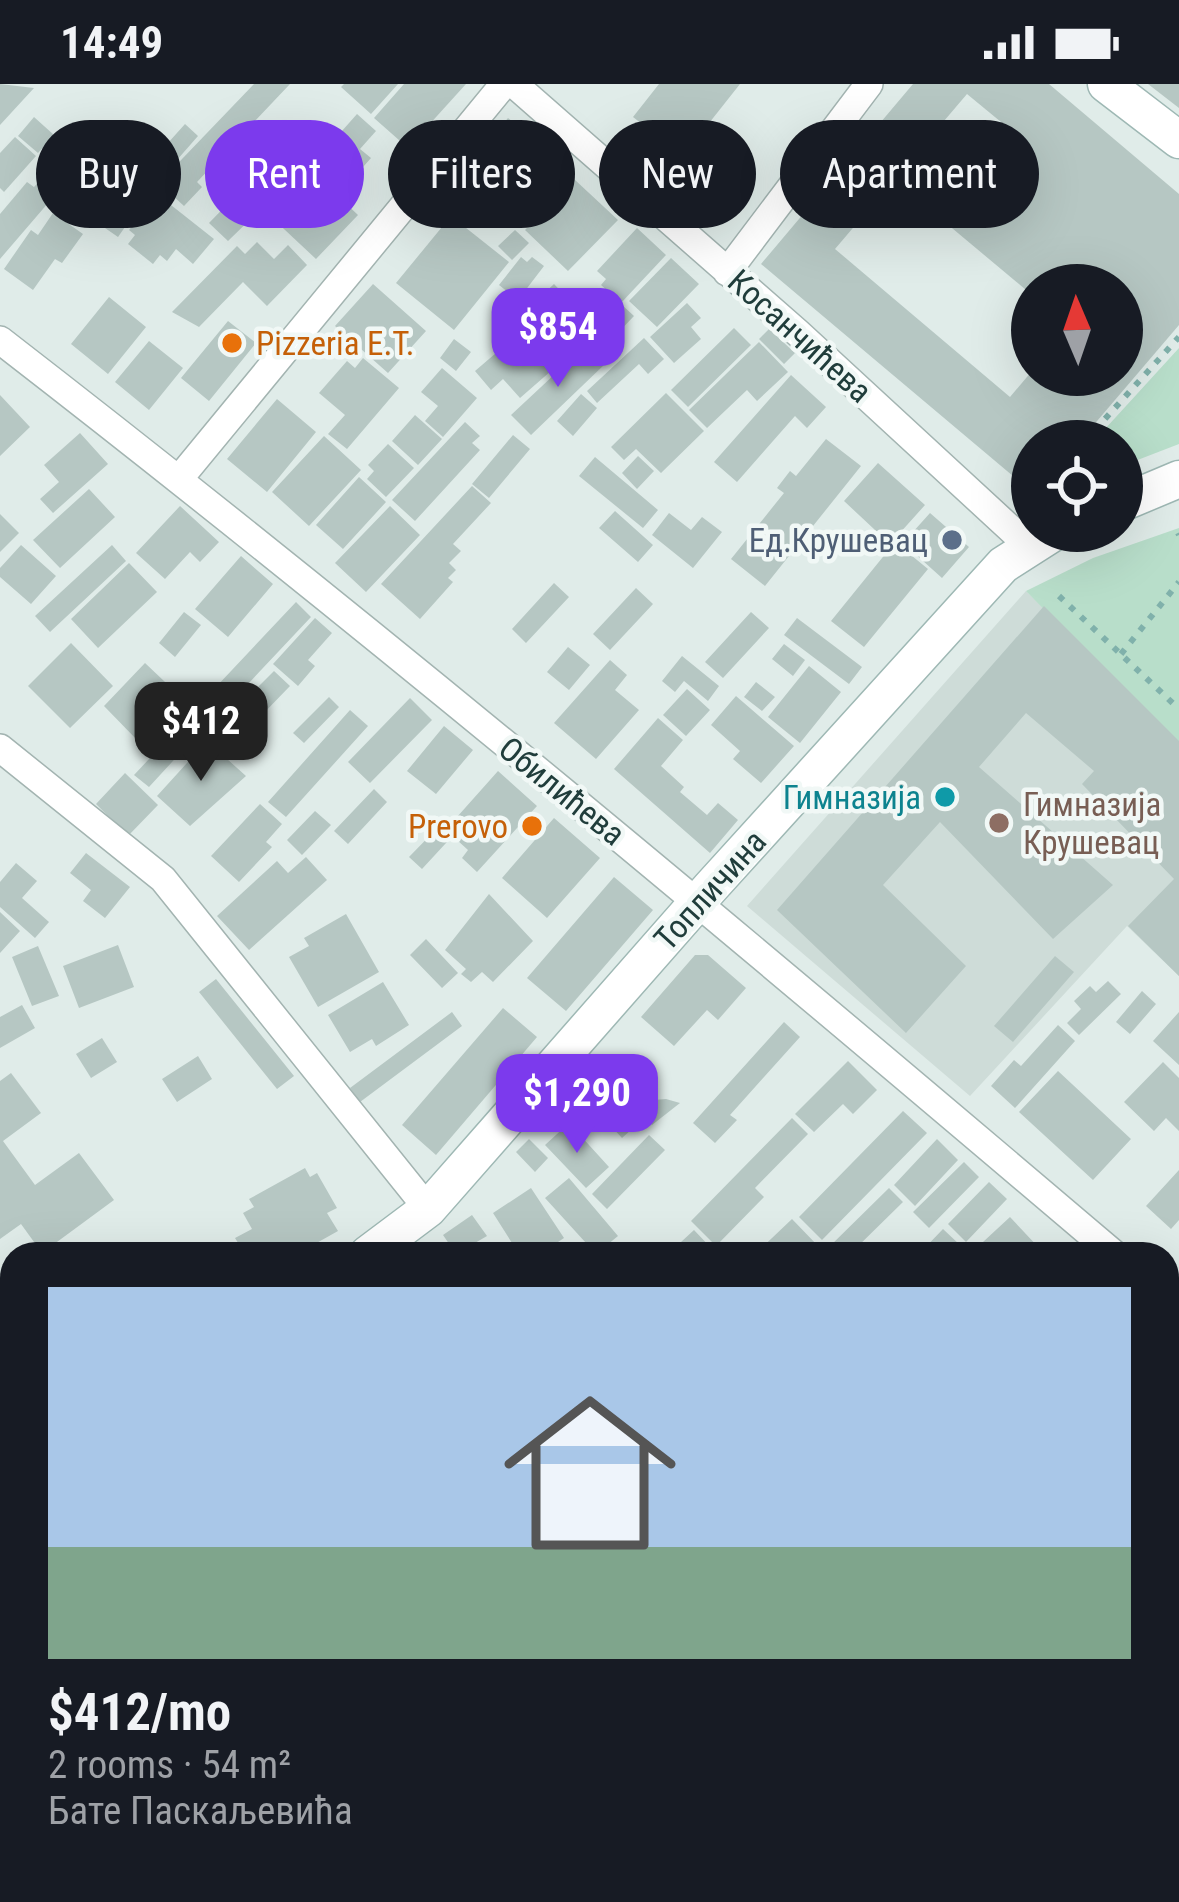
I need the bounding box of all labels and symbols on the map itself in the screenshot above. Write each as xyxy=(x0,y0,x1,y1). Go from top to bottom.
street label: Косанчићева xyxy=(720,261,880,411)
north arrow xyxy=(1011,264,1143,396)
pin: $854 xyxy=(487,288,629,390)
place label: Pizzeria E.T. xyxy=(256,324,415,363)
marker: Pizzeria E.T. xyxy=(219,330,245,356)
place label: Ед.Крушевац xyxy=(749,521,928,560)
marker: Ед.Крушевац xyxy=(939,527,965,553)
pin: $412 xyxy=(130,682,272,784)
street label: Обилићева xyxy=(491,729,633,853)
place label: Гимназија xyxy=(783,778,921,817)
marker: Гимназија xyxy=(932,784,958,810)
place label: Гимназија Крушевац xyxy=(1023,785,1161,862)
place label: Prerovo xyxy=(408,807,508,846)
marker: Гимназија Крушевац xyxy=(986,810,1012,836)
marker: Prerovo xyxy=(519,813,545,839)
street label: Топличина xyxy=(646,822,774,958)
pin: $1,290 xyxy=(479,1054,675,1156)

